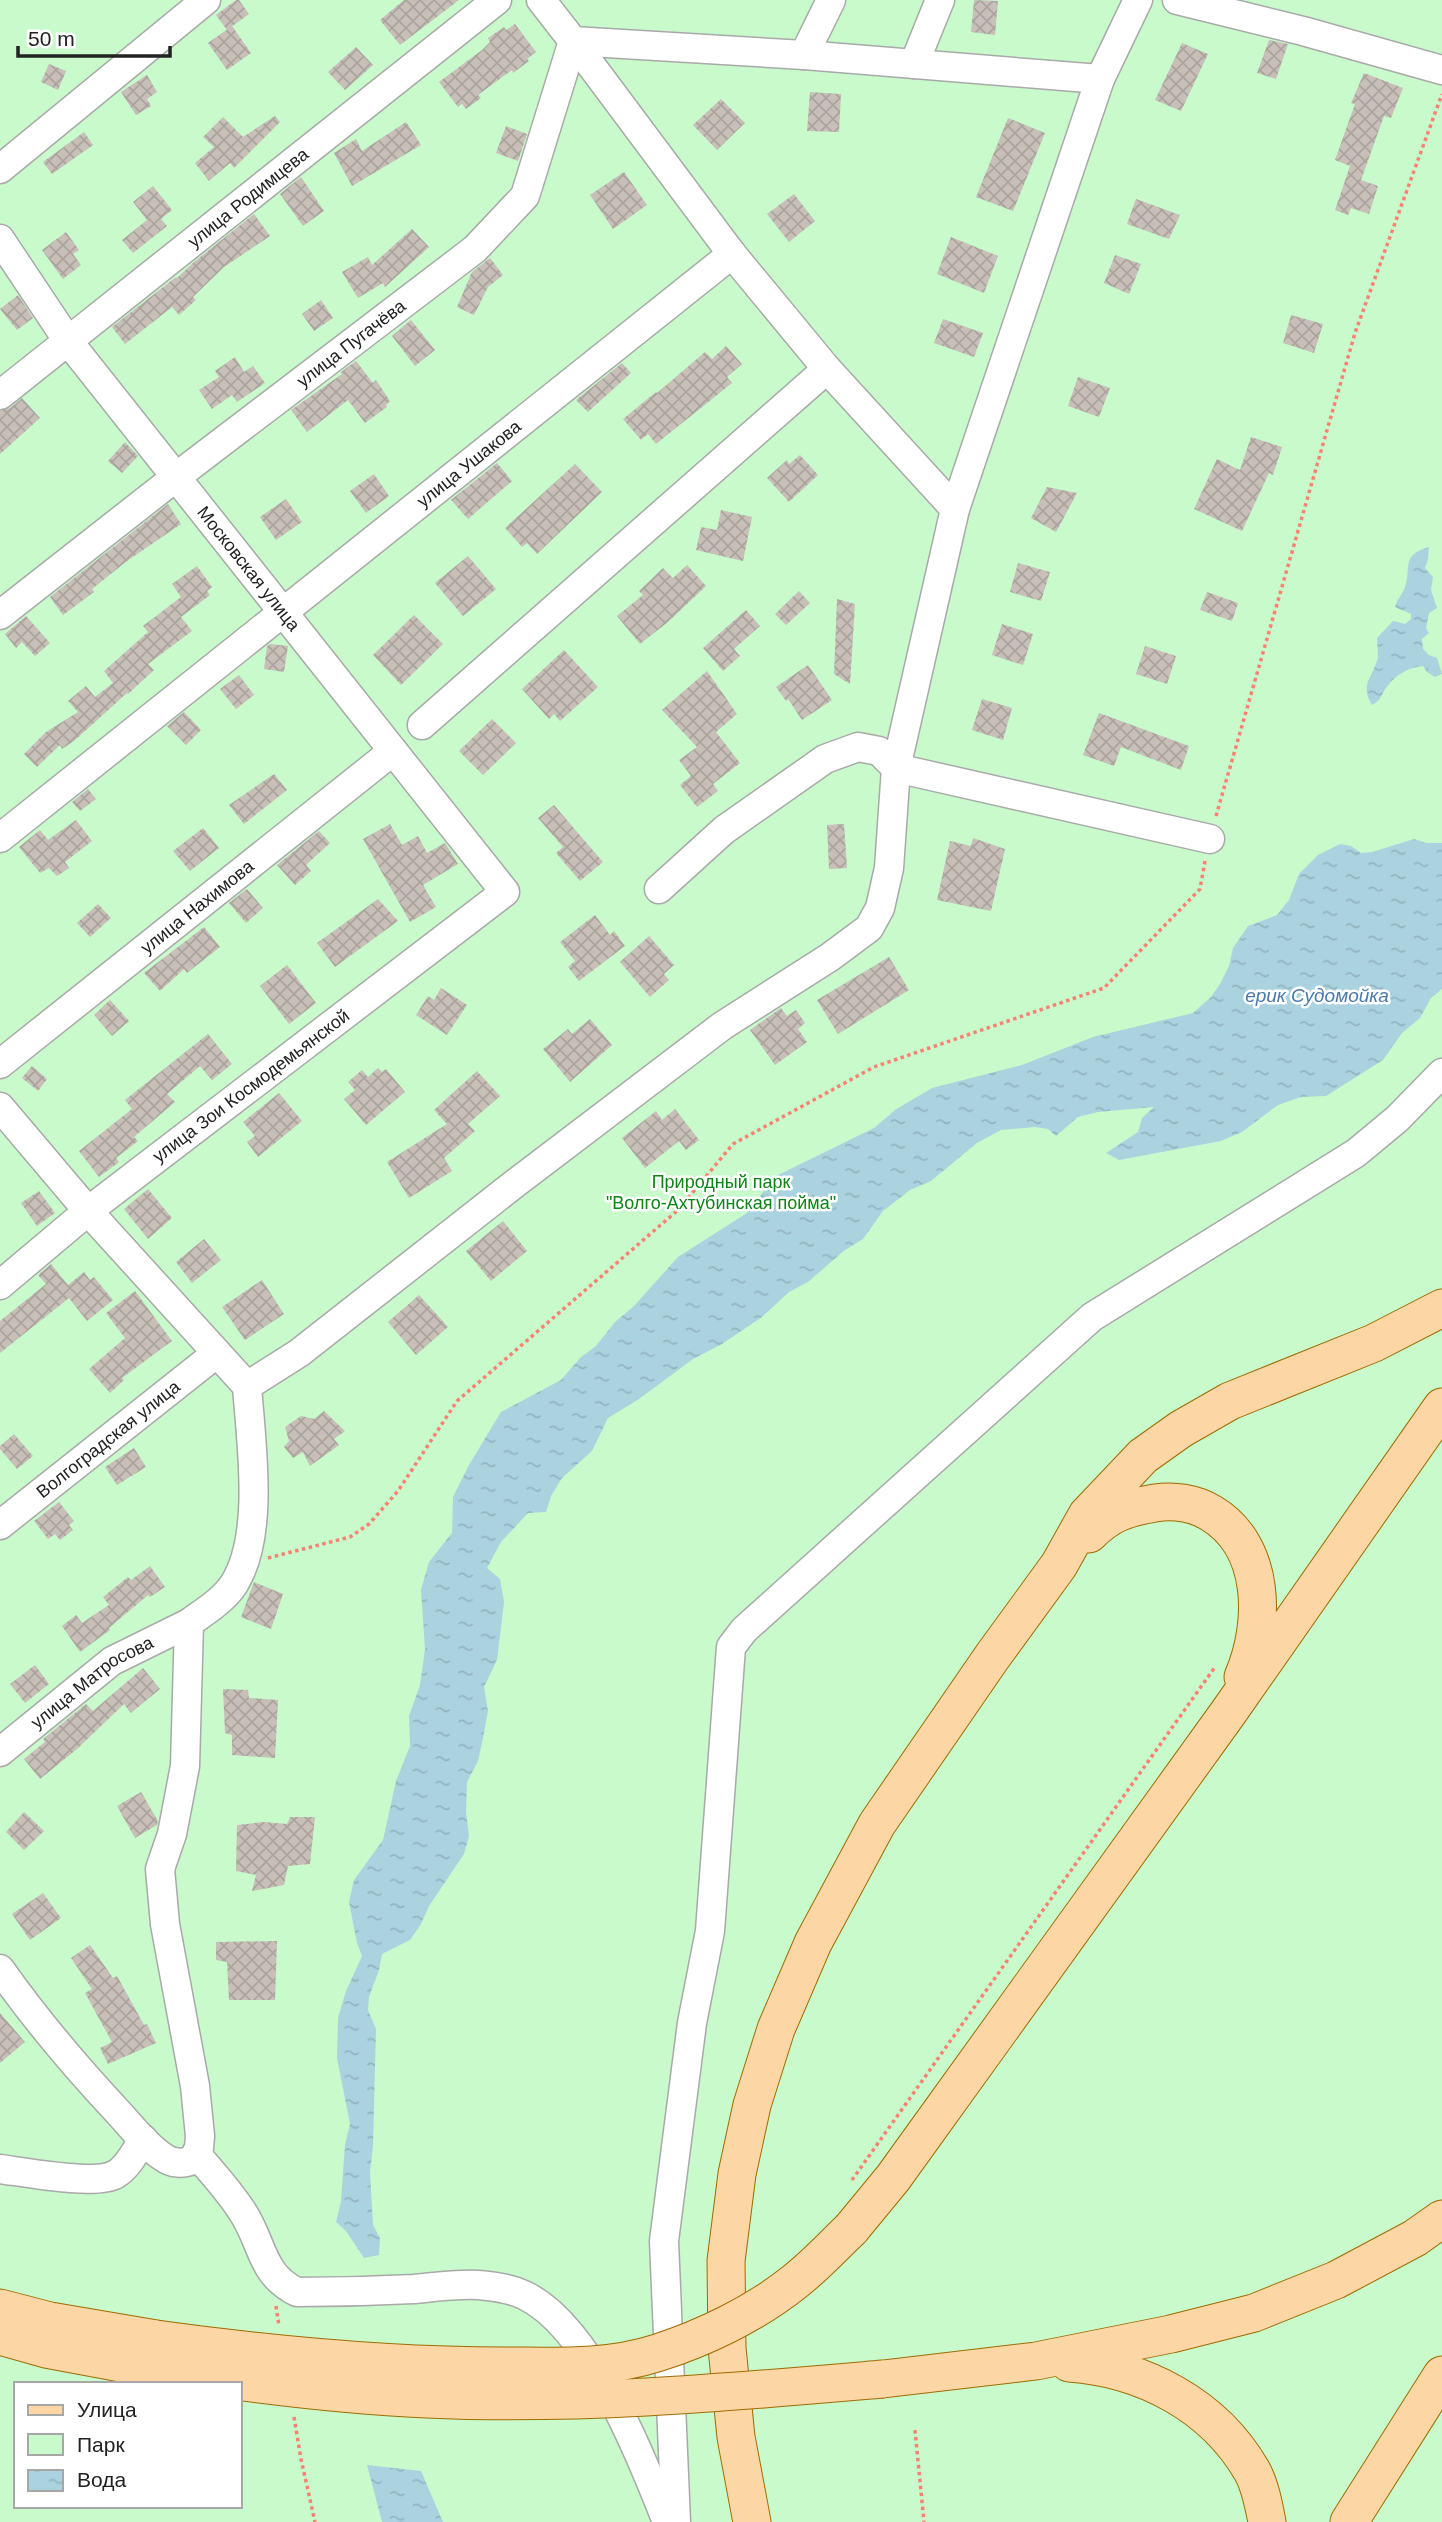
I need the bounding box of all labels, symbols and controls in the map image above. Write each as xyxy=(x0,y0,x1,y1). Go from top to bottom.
scale bar xyxy=(18,14,170,58)
text: 50 m xyxy=(28,27,75,50)
street label: улица Родимцева xyxy=(184,143,313,252)
street label: улица Пугачёва xyxy=(293,295,410,391)
street label: улица Ушакова xyxy=(413,416,526,511)
street label: Московская улица xyxy=(193,502,305,636)
street label: улица Нахимова xyxy=(137,855,258,958)
water label: ерик Судомойка xyxy=(1245,985,1389,1006)
street label: улица Зои Космодемьянской xyxy=(149,1005,353,1167)
park label: Природный парк "Волго-Ахтубинская пойма" xyxy=(606,1172,836,1213)
street label: Волгоградская улица xyxy=(33,1376,185,1502)
street label: улица Матросова xyxy=(27,1632,157,1733)
legend xyxy=(14,2382,242,2508)
text: Улица xyxy=(77,2398,137,2421)
text: Парк xyxy=(77,2433,125,2456)
text: Вода xyxy=(77,2468,126,2491)

